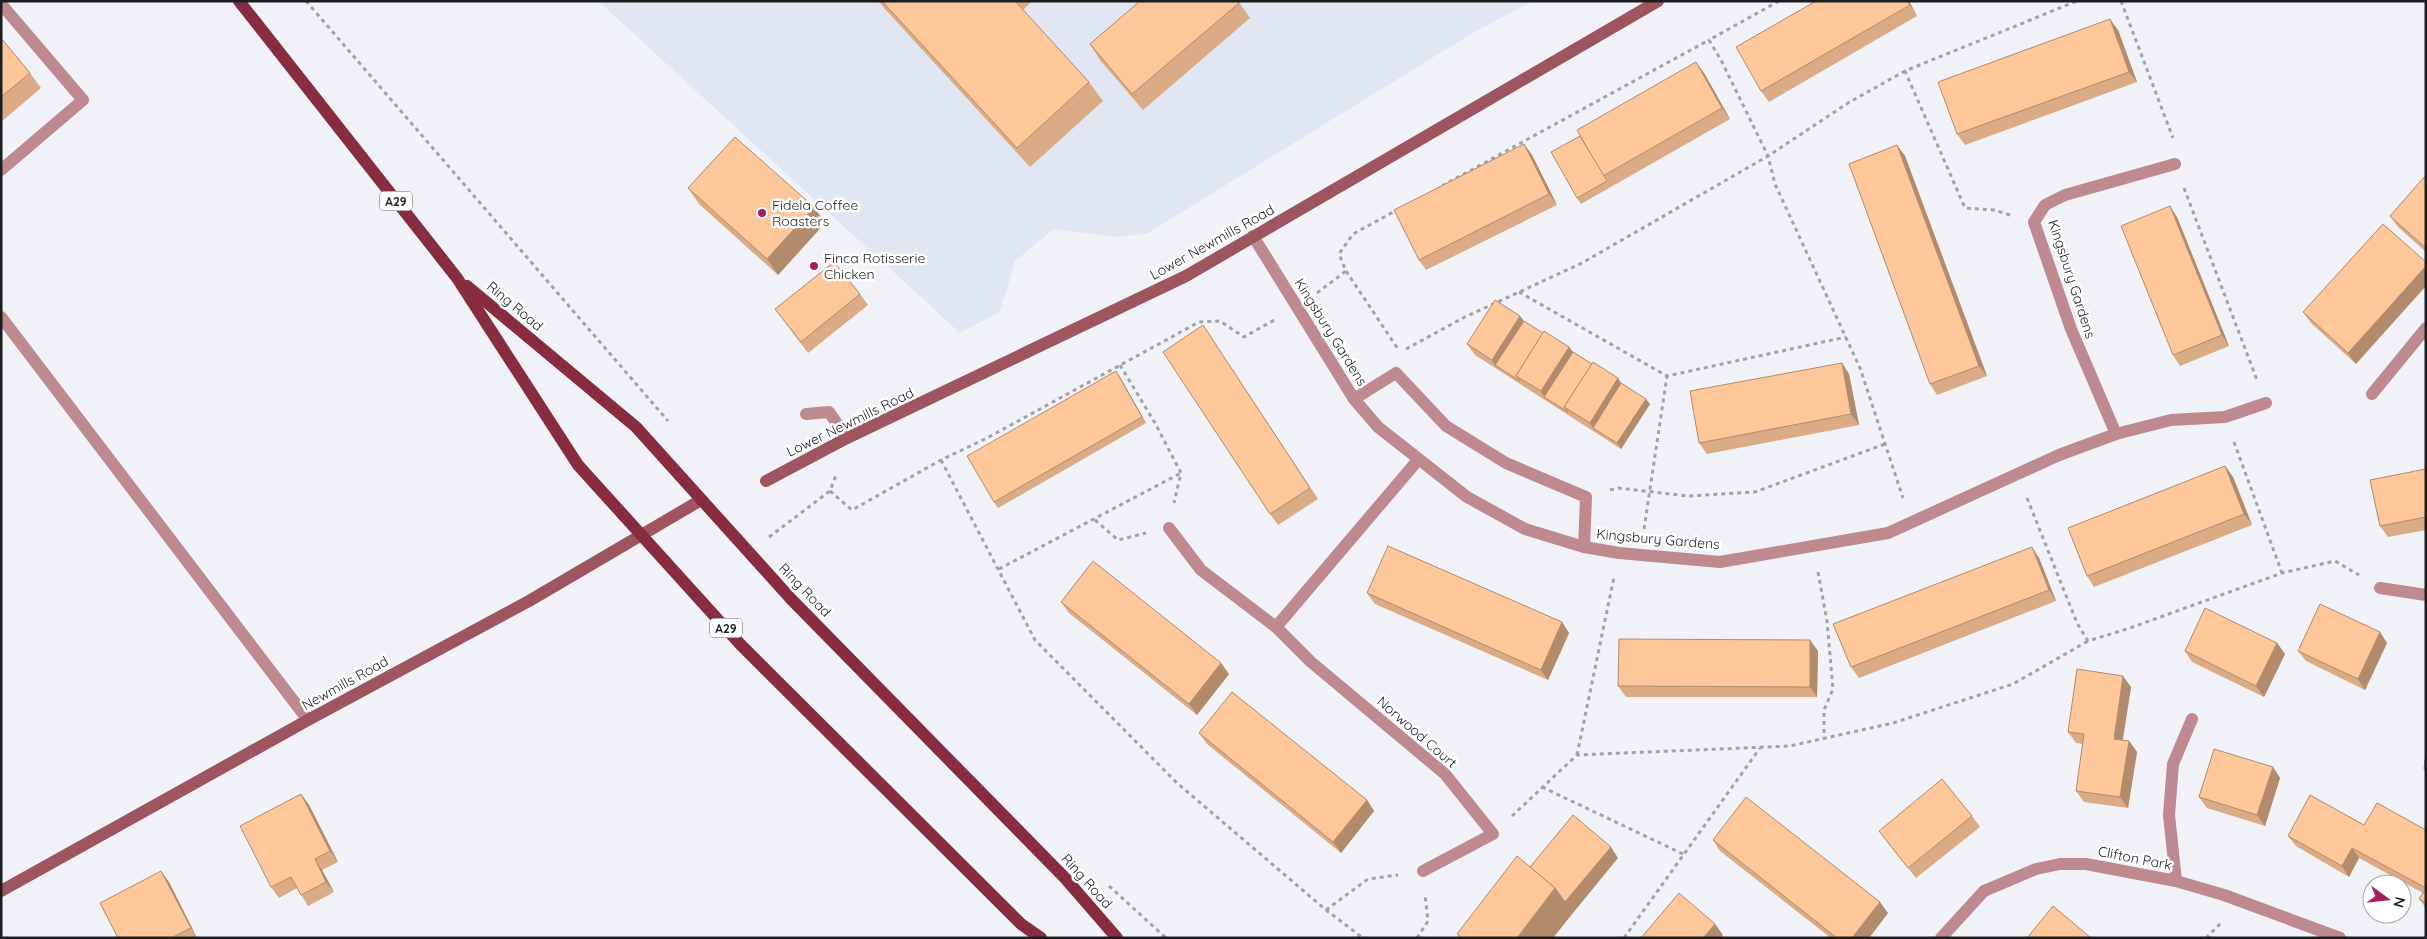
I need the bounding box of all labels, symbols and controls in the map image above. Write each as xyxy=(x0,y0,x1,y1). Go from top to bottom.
road number: A29 xyxy=(380,192,412,210)
place label: Fidela Coffee Roasters xyxy=(772,196,858,230)
street label: Lower Newmills Road xyxy=(1147,200,1277,284)
marker: Fidela Coffee Roasters xyxy=(756,207,768,219)
street label: Kingsbury Gardens xyxy=(2044,217,2100,341)
place label: Finca Rotisserie Chicken xyxy=(824,249,926,283)
marker: Finca Rotisserie Chicken xyxy=(808,260,820,272)
street label: Kingsbury Gardens xyxy=(1291,275,1371,389)
street label: Ring Road xyxy=(483,277,547,335)
street label: Lower Newmills Road xyxy=(783,383,917,461)
street label: Kingsbury Gardens xyxy=(1596,525,1720,553)
street label: Ring Road xyxy=(775,559,835,621)
road number: A29 xyxy=(710,618,742,638)
street label: Newmills Road xyxy=(299,652,391,714)
street label: Norwood Court xyxy=(1373,692,1461,772)
street label: Clifton Park xyxy=(2096,842,2174,874)
street label: Ring Road xyxy=(1058,850,1116,912)
north arrow xyxy=(2362,874,2412,924)
text: N xyxy=(2390,895,2410,910)

